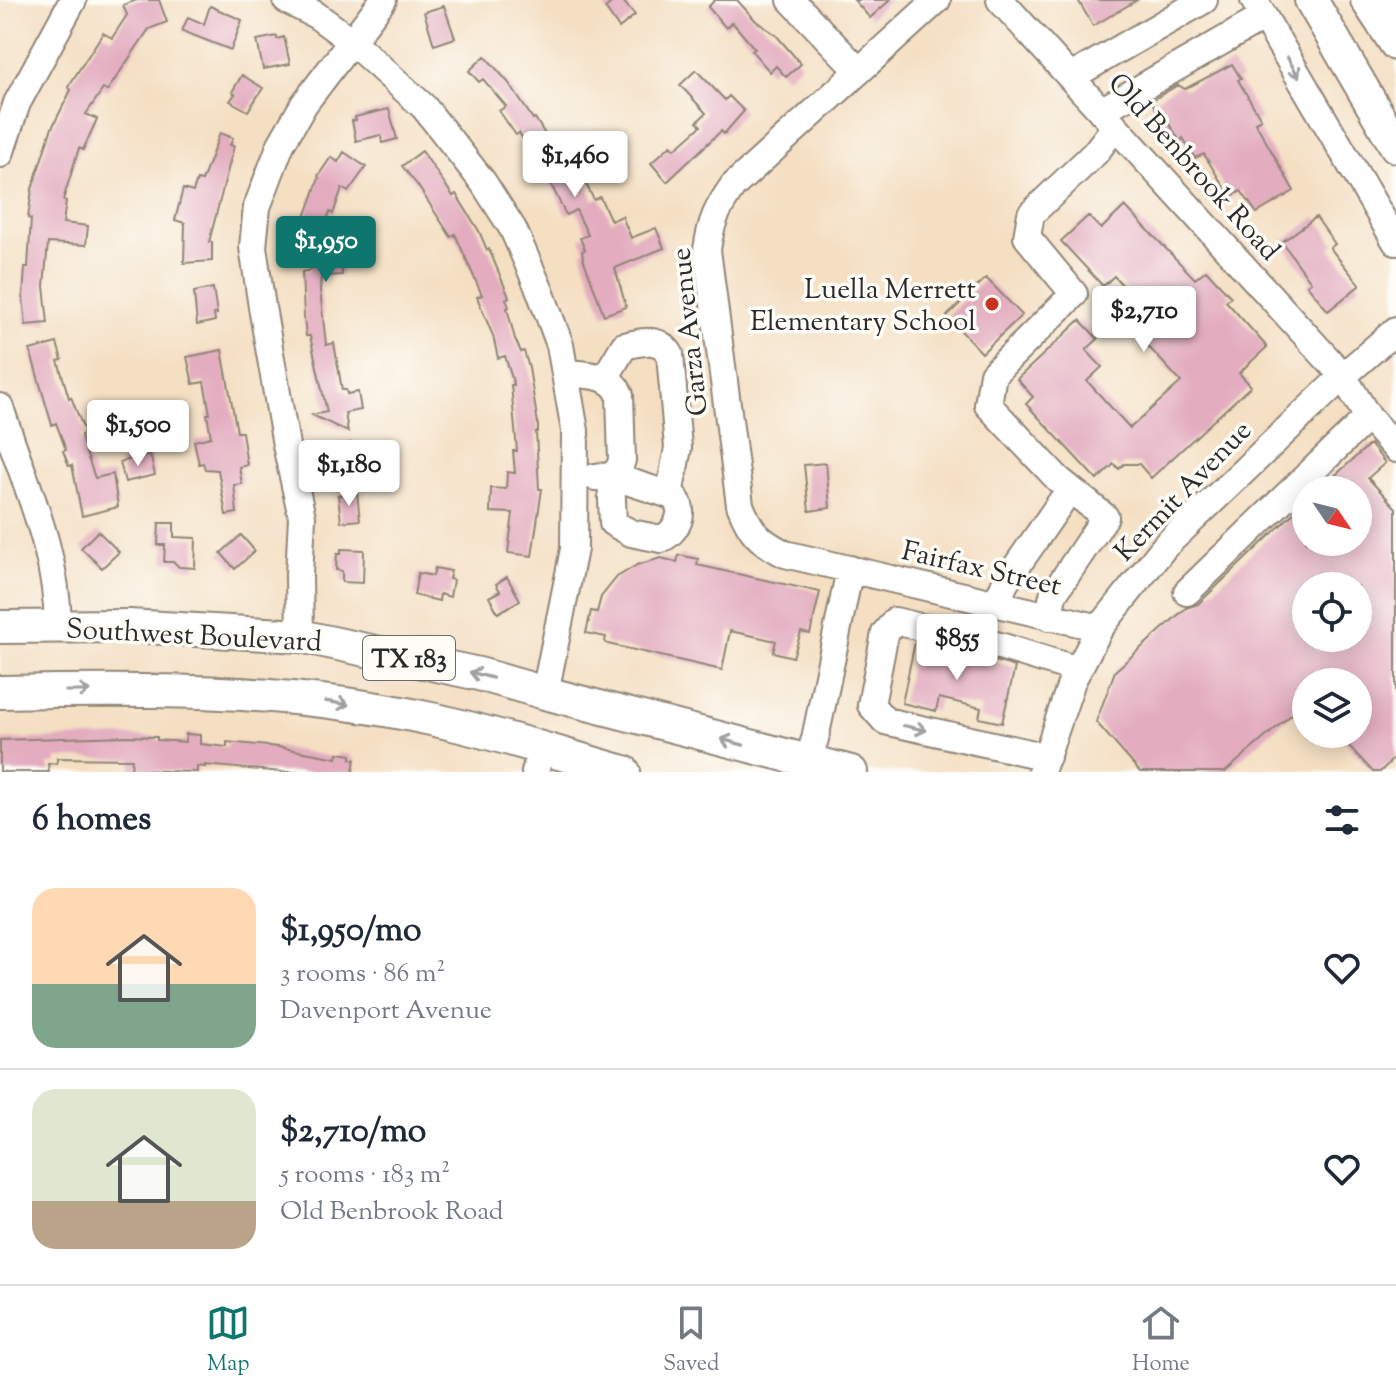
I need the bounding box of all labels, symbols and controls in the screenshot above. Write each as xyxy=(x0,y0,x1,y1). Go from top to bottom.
one-way arrow xyxy=(1285,55,1301,78)
street label: Old Benbrook Road xyxy=(1097,65,1288,271)
pin: $1,460 xyxy=(510,131,640,199)
text: $1,460 xyxy=(541,138,609,175)
pin: $1,950 xyxy=(261,216,391,284)
text: $1,950 xyxy=(294,223,358,260)
street label: Garza Avenue xyxy=(662,246,720,418)
place label: Luella Merrett Elementary School xyxy=(750,271,976,343)
pin: $2,710 xyxy=(1079,286,1209,354)
text: $2,710 xyxy=(1110,293,1178,330)
marker: Luella Merrett Elementary School xyxy=(983,295,1001,313)
pin: $1,500 xyxy=(73,400,203,468)
text: $1,500 xyxy=(105,407,171,444)
street label: Kermit Avenue xyxy=(1106,412,1262,572)
pin: $1,180 xyxy=(284,440,414,508)
text: $1,180 xyxy=(317,447,381,484)
north arrow xyxy=(1292,476,1372,556)
map controls xyxy=(1292,476,1372,748)
street label: Fairfax Street xyxy=(898,532,1065,608)
button: locate xyxy=(1292,572,1372,652)
street label: Southwest Boulevard xyxy=(65,610,323,664)
pin: $855 xyxy=(910,614,1004,682)
text: $855 xyxy=(935,621,979,658)
road number: TX 183 xyxy=(363,636,455,680)
one-way arrow xyxy=(468,666,494,681)
button: layers xyxy=(1292,668,1372,748)
one-way arrow xyxy=(64,683,91,699)
one-way arrow xyxy=(324,697,350,712)
one-way arrow xyxy=(901,721,927,736)
one-way arrow xyxy=(719,733,745,748)
text: 6 homes xyxy=(32,796,151,845)
icon: filters xyxy=(1320,798,1364,842)
text: $1,950/mo xyxy=(280,907,421,956)
icon: home xyxy=(96,920,192,1016)
icon: heart xyxy=(1320,946,1364,990)
text: 3 rooms · 86 m² xyxy=(280,956,445,993)
text: Davenport Avenue xyxy=(280,993,492,1030)
text: $2,710/mo xyxy=(280,1108,426,1157)
icon: home xyxy=(96,1121,192,1217)
icon: heart xyxy=(1320,1147,1364,1191)
text: 5 rooms · 183 m² xyxy=(280,1157,450,1194)
text: Old Benbrook Road xyxy=(280,1194,503,1231)
tab: Map xyxy=(206,1301,250,1381)
tab: Saved xyxy=(663,1301,719,1381)
tab: Home xyxy=(1132,1301,1190,1381)

